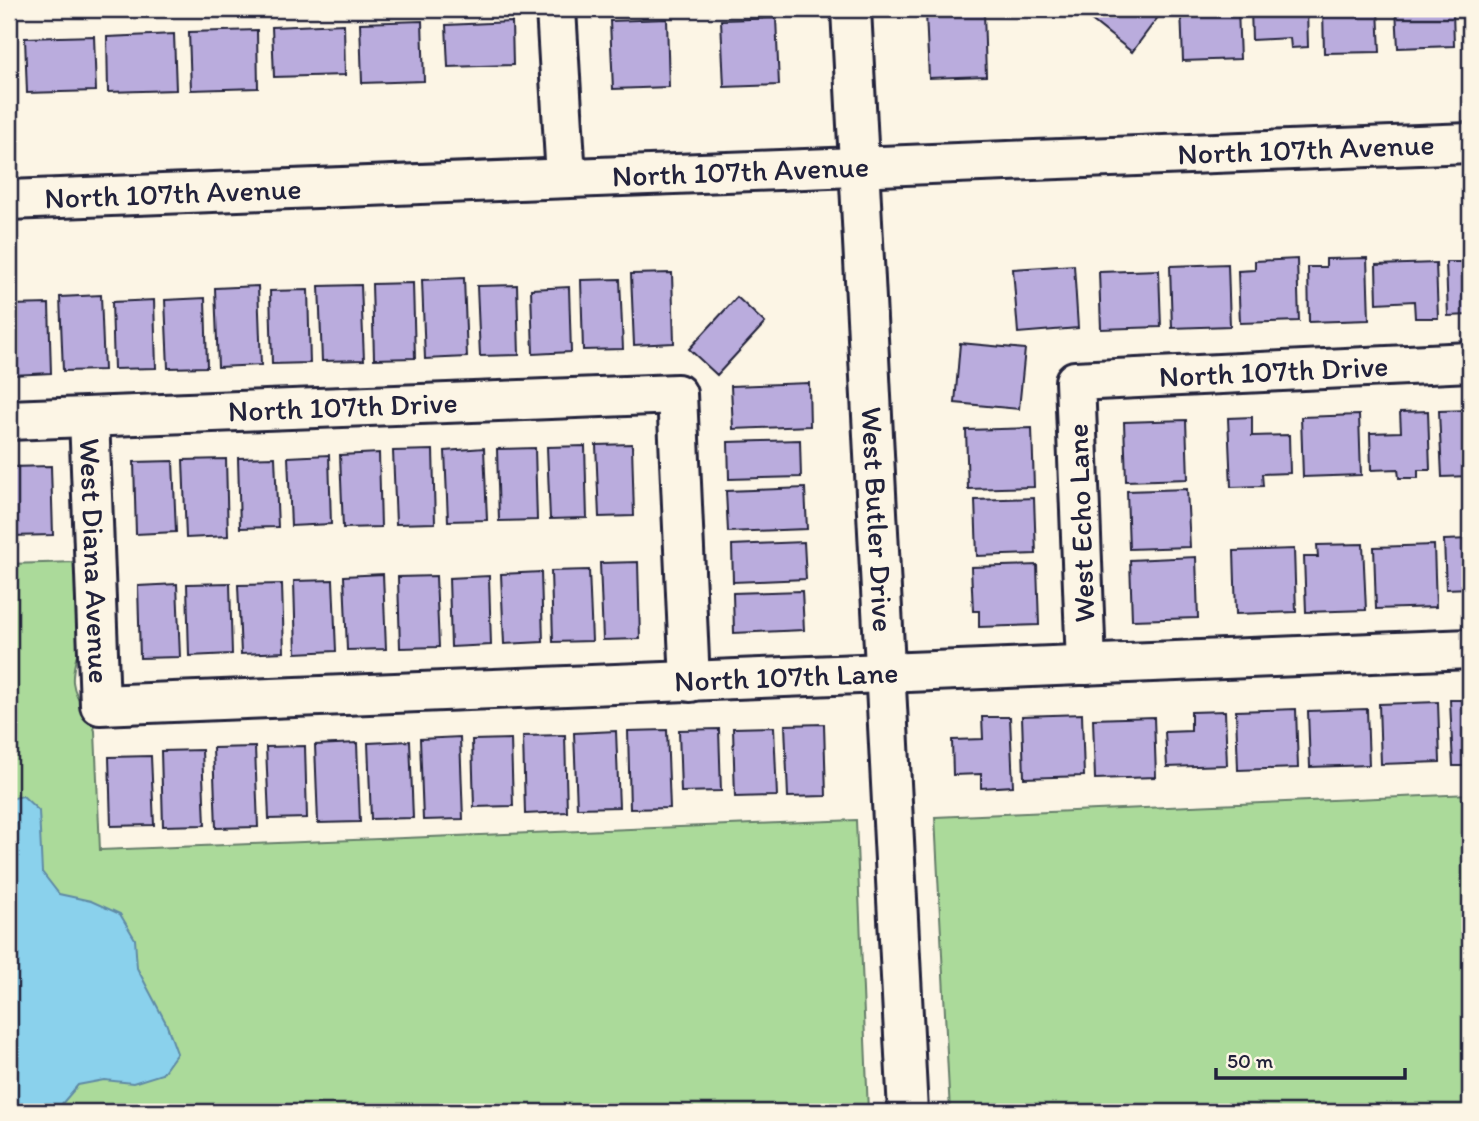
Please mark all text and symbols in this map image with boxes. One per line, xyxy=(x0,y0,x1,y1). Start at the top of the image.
street label: North 107th Avenue xyxy=(1177,125,1435,172)
street label: North 107th Avenue xyxy=(611,147,870,194)
street label: North 107th Avenue xyxy=(44,170,302,217)
street label: North 107th Drive xyxy=(1158,347,1389,395)
street label: North 107th Drive xyxy=(227,384,458,429)
street label: West Butler Drive xyxy=(854,406,902,633)
street label: West Echo Lane xyxy=(1059,423,1102,623)
street label: West Diana Avenue xyxy=(72,437,118,684)
street label: North 107th Lane xyxy=(673,653,899,700)
scale bar xyxy=(1216,1037,1406,1081)
text: 50 m xyxy=(1227,1048,1274,1073)

